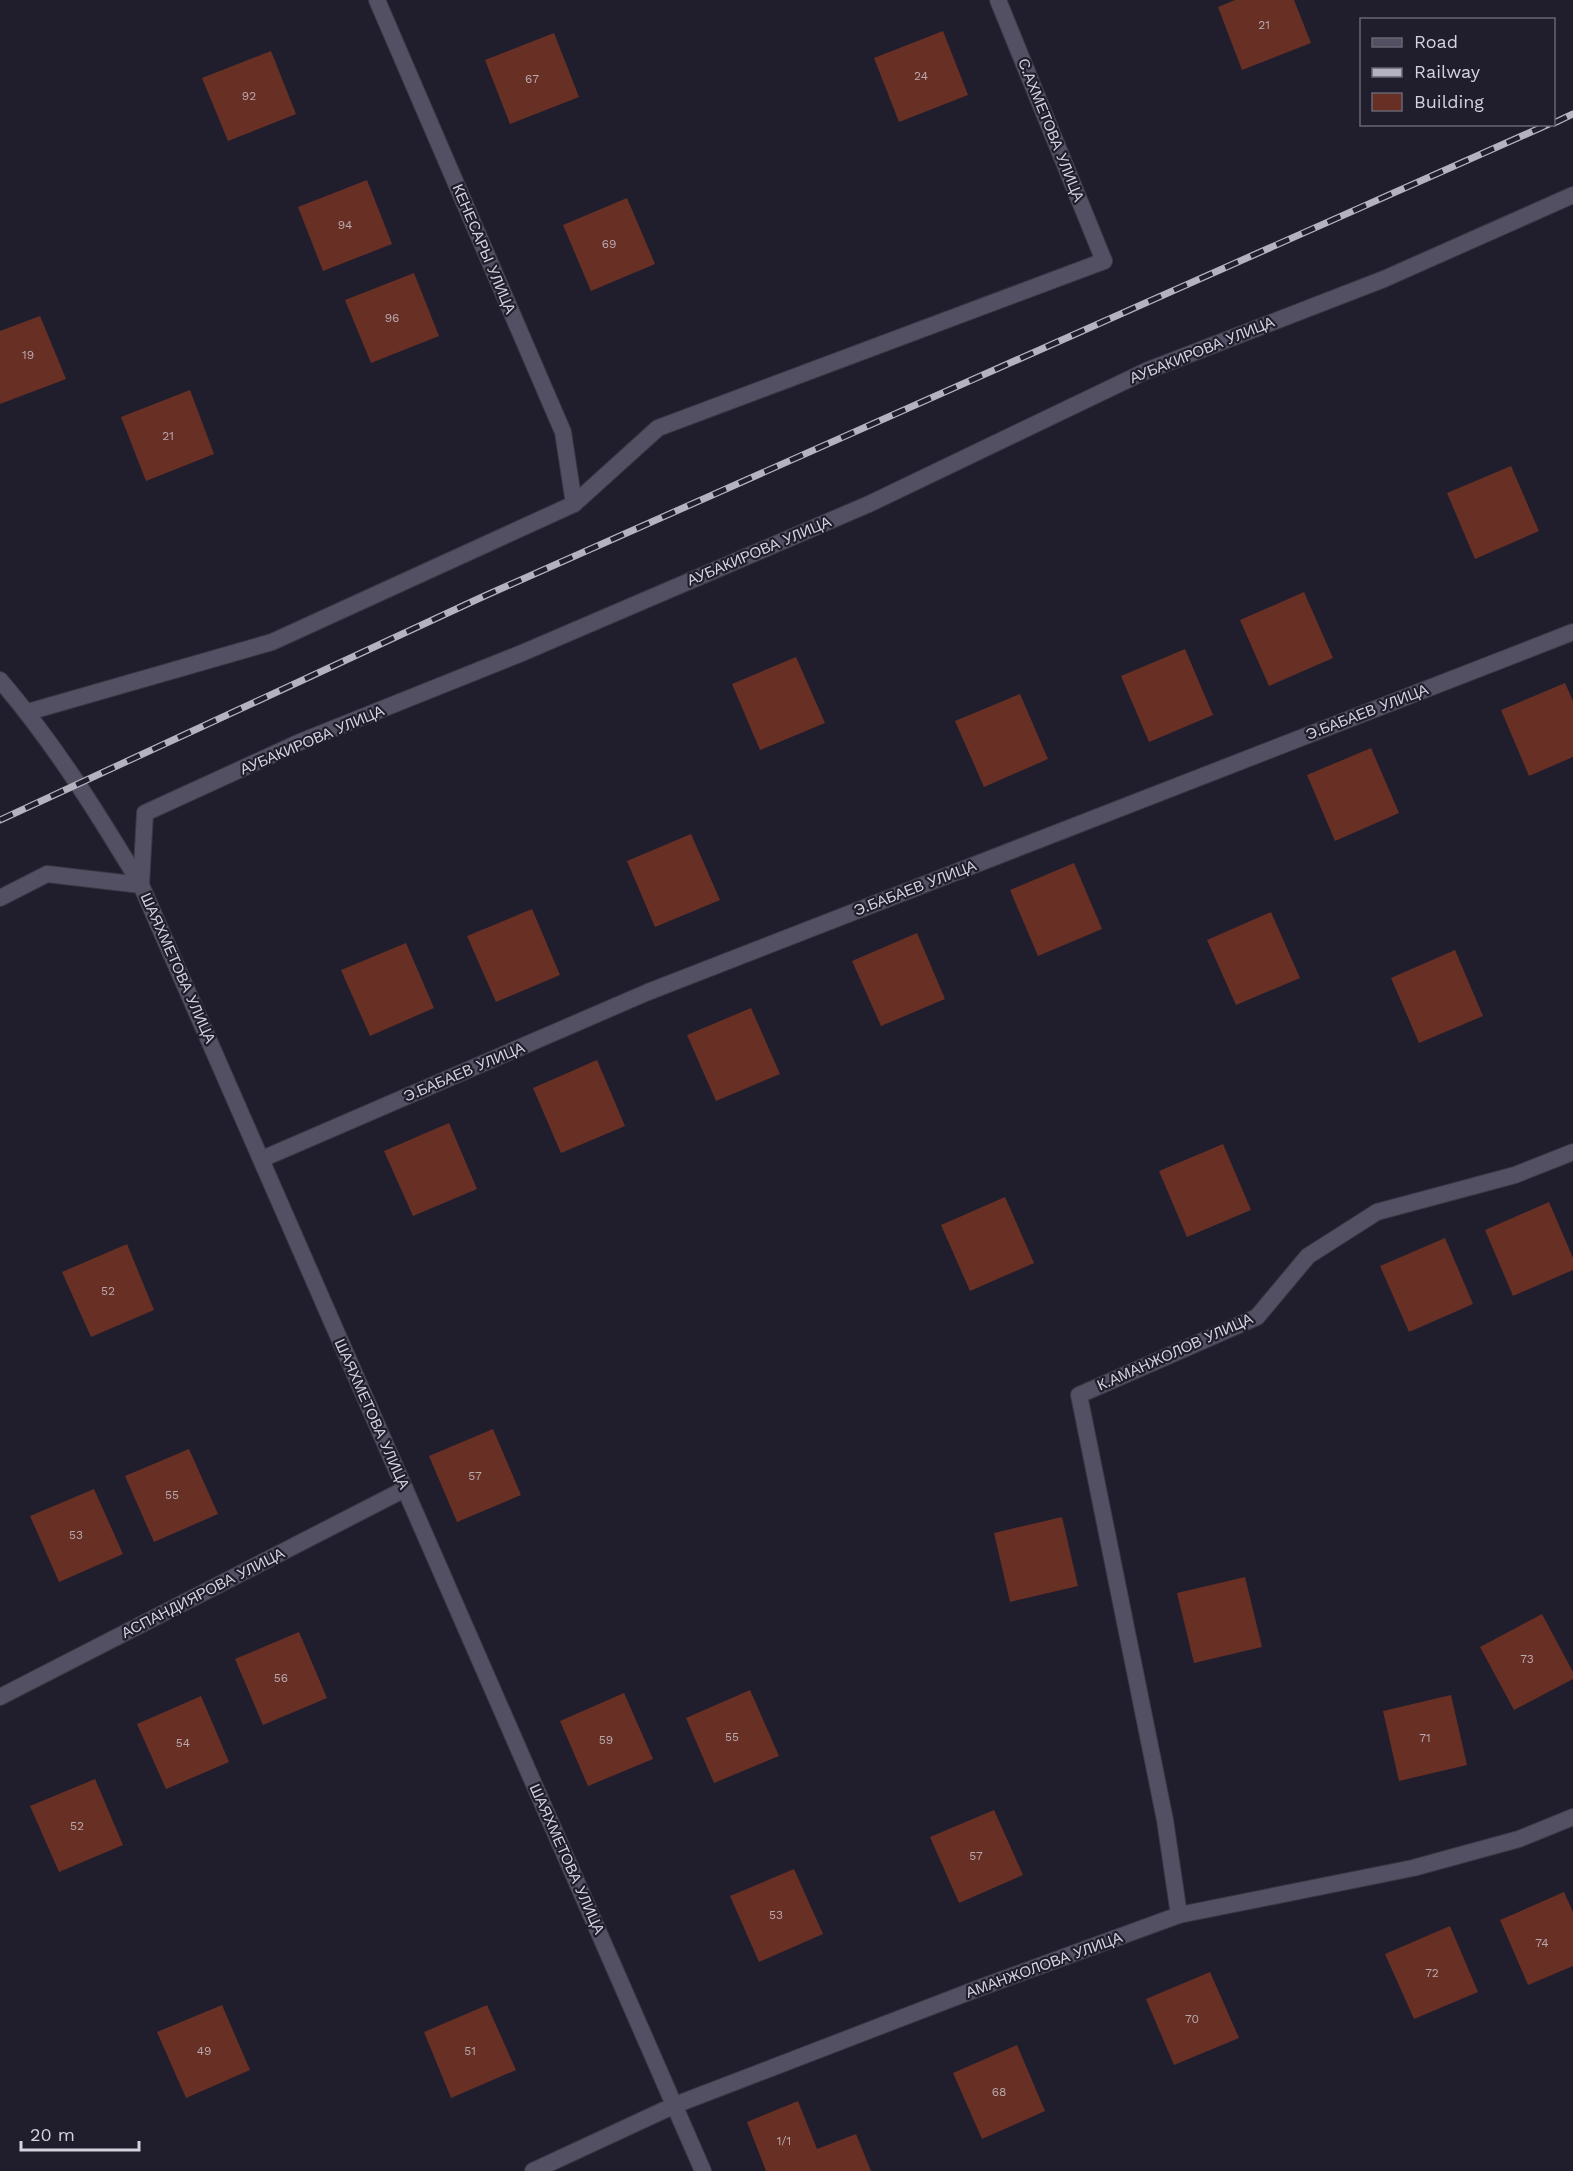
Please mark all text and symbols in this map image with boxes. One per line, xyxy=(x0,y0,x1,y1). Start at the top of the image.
house number: 21 xyxy=(1258,18,1270,32)
legend xyxy=(1360,18,1555,126)
text: Road xyxy=(1414,31,1458,52)
street label: С.АХМЕТОВА УЛИЦА xyxy=(1014,56,1088,204)
text: Railway xyxy=(1414,61,1481,82)
house number: 24 xyxy=(914,69,928,83)
house number: 67 xyxy=(525,72,539,86)
house number: 92 xyxy=(242,89,256,103)
text: Building xyxy=(1414,91,1484,112)
street label: КЕНЕСАРЫ УЛИЦА xyxy=(449,181,519,317)
house number: 94 xyxy=(338,218,352,232)
house number: 69 xyxy=(602,237,616,251)
house number: 96 xyxy=(385,311,399,325)
street label: АУБАКИРОВА УЛИЦА xyxy=(1127,313,1277,387)
house number: 19 xyxy=(22,348,34,362)
house number: 21 xyxy=(162,429,174,443)
street label: АУБАКИРОВА УЛИЦА xyxy=(684,513,834,589)
street label: Э.БАБАЕВ УЛИЦА xyxy=(1303,680,1431,744)
street label: АУБАКИРОВА УЛИЦА xyxy=(237,702,387,778)
street label: Э.БАБАЕВ УЛИЦА xyxy=(851,856,979,920)
street label: ШАЯХМЕТОВА УЛИЦА xyxy=(137,890,219,1046)
street label: Э.БАБАЕВ УЛИЦА xyxy=(401,1038,527,1106)
house number: 52 xyxy=(101,1284,115,1298)
street label: К.АМАНЖОЛОВ УЛИЦА xyxy=(1094,1310,1256,1394)
street label: ШАЯХМЕТОВА УЛИЦА xyxy=(331,1336,413,1492)
house number: 57 xyxy=(468,1469,482,1483)
house number: 55 xyxy=(165,1488,179,1502)
house number: 53 xyxy=(69,1528,83,1542)
street label: АСПАНДИЯРОВА УЛИЦА xyxy=(118,1544,288,1642)
house number: 73 xyxy=(1520,1652,1534,1666)
house number: 56 xyxy=(274,1671,288,1685)
house number: 55 xyxy=(725,1730,739,1744)
house number: 71 xyxy=(1419,1731,1431,1745)
house number: 59 xyxy=(599,1733,613,1747)
house number: 54 xyxy=(176,1736,190,1750)
street label: ШАЯХМЕТОВА УЛИЦА xyxy=(526,1781,608,1937)
house number: 52 xyxy=(70,1819,84,1833)
house number: 57 xyxy=(969,1849,983,1863)
house number: 53 xyxy=(769,1908,783,1922)
street label: АМАНЖОЛОВА УЛИЦА xyxy=(963,1928,1125,2002)
house number: 74 xyxy=(1535,1936,1549,1950)
house number: 72 xyxy=(1425,1966,1439,1980)
house number: 70 xyxy=(1185,2012,1199,2026)
house number: 49 xyxy=(197,2044,211,2058)
house number: 51 xyxy=(464,2044,476,2058)
house number: 68 xyxy=(992,2085,1006,2099)
scale bar xyxy=(21,2114,140,2152)
text: 20 m xyxy=(30,2124,75,2145)
house number: 1/1 xyxy=(777,2134,791,2148)

